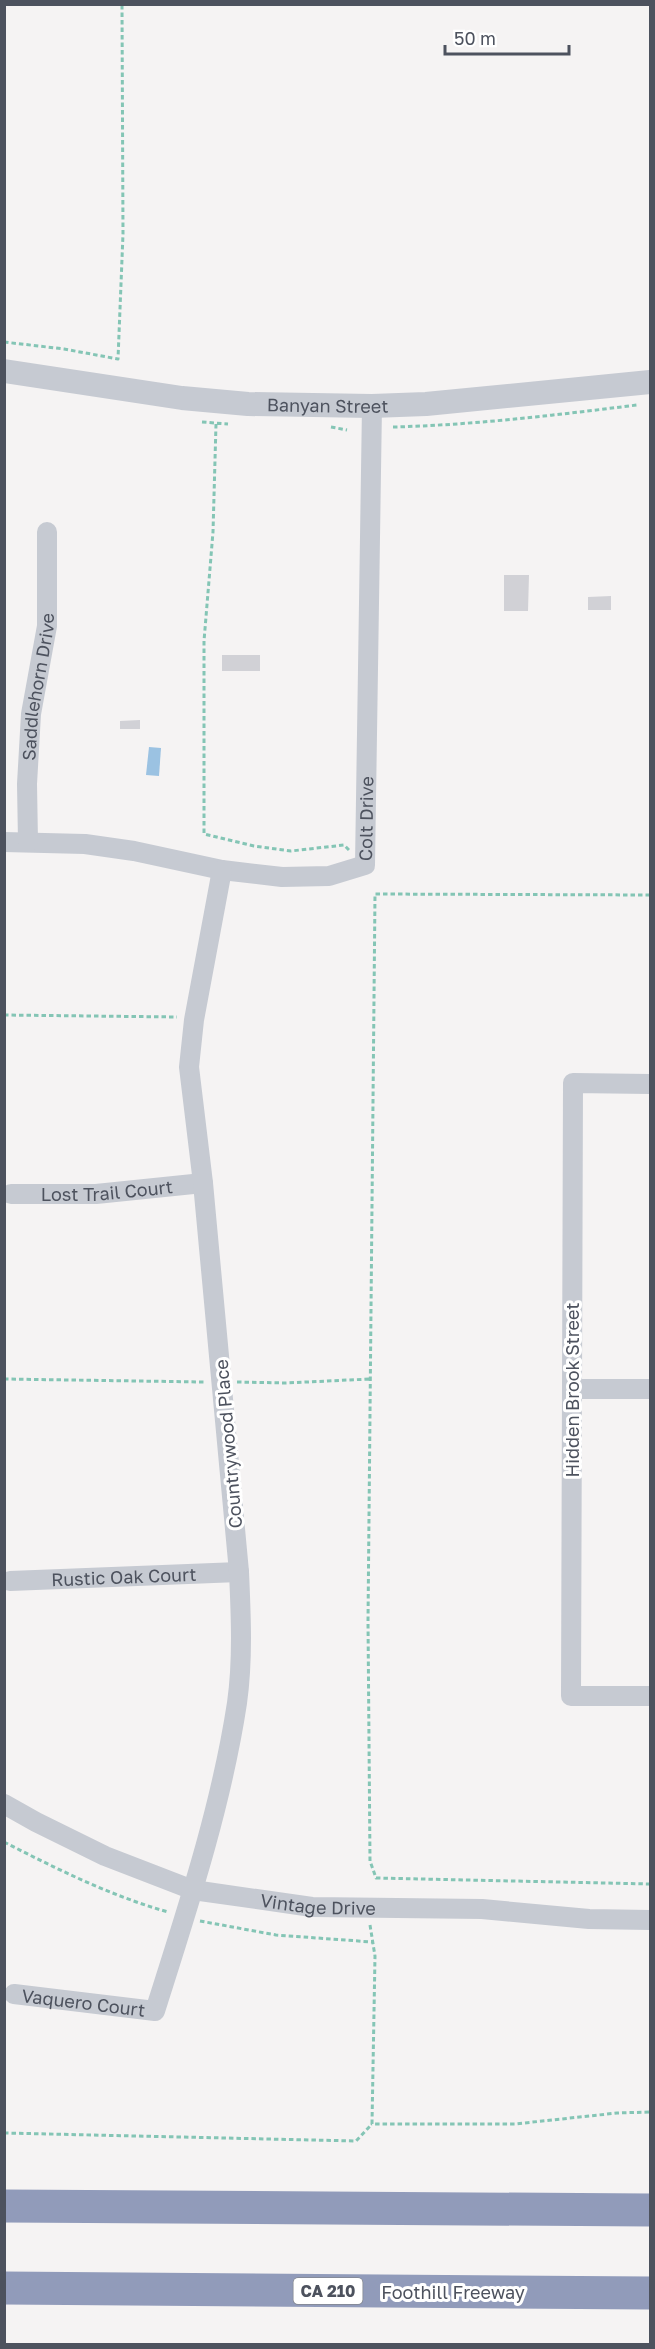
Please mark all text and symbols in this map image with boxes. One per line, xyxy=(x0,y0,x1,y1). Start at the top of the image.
scale bar xyxy=(445,18,570,56)
text: 50 m xyxy=(454,27,496,49)
street label: Banyan Street xyxy=(267,393,389,417)
street label: Saddlehorn Drive xyxy=(17,613,58,761)
street label: Colt Drive xyxy=(354,776,377,861)
street label: Lost Trail Court xyxy=(41,1175,174,1205)
street label: Hidden Brook Street xyxy=(561,1302,583,1478)
street label: Countrywood Place xyxy=(210,1359,246,1529)
street label: Rustic Oak Court xyxy=(51,1563,197,1590)
street label: Vintage Drive xyxy=(259,1889,376,1919)
street label: Vaquero Court xyxy=(20,1984,147,2021)
road number: CA 210 xyxy=(294,2278,362,2304)
street label: Foothill Freeway xyxy=(381,2281,525,2303)

